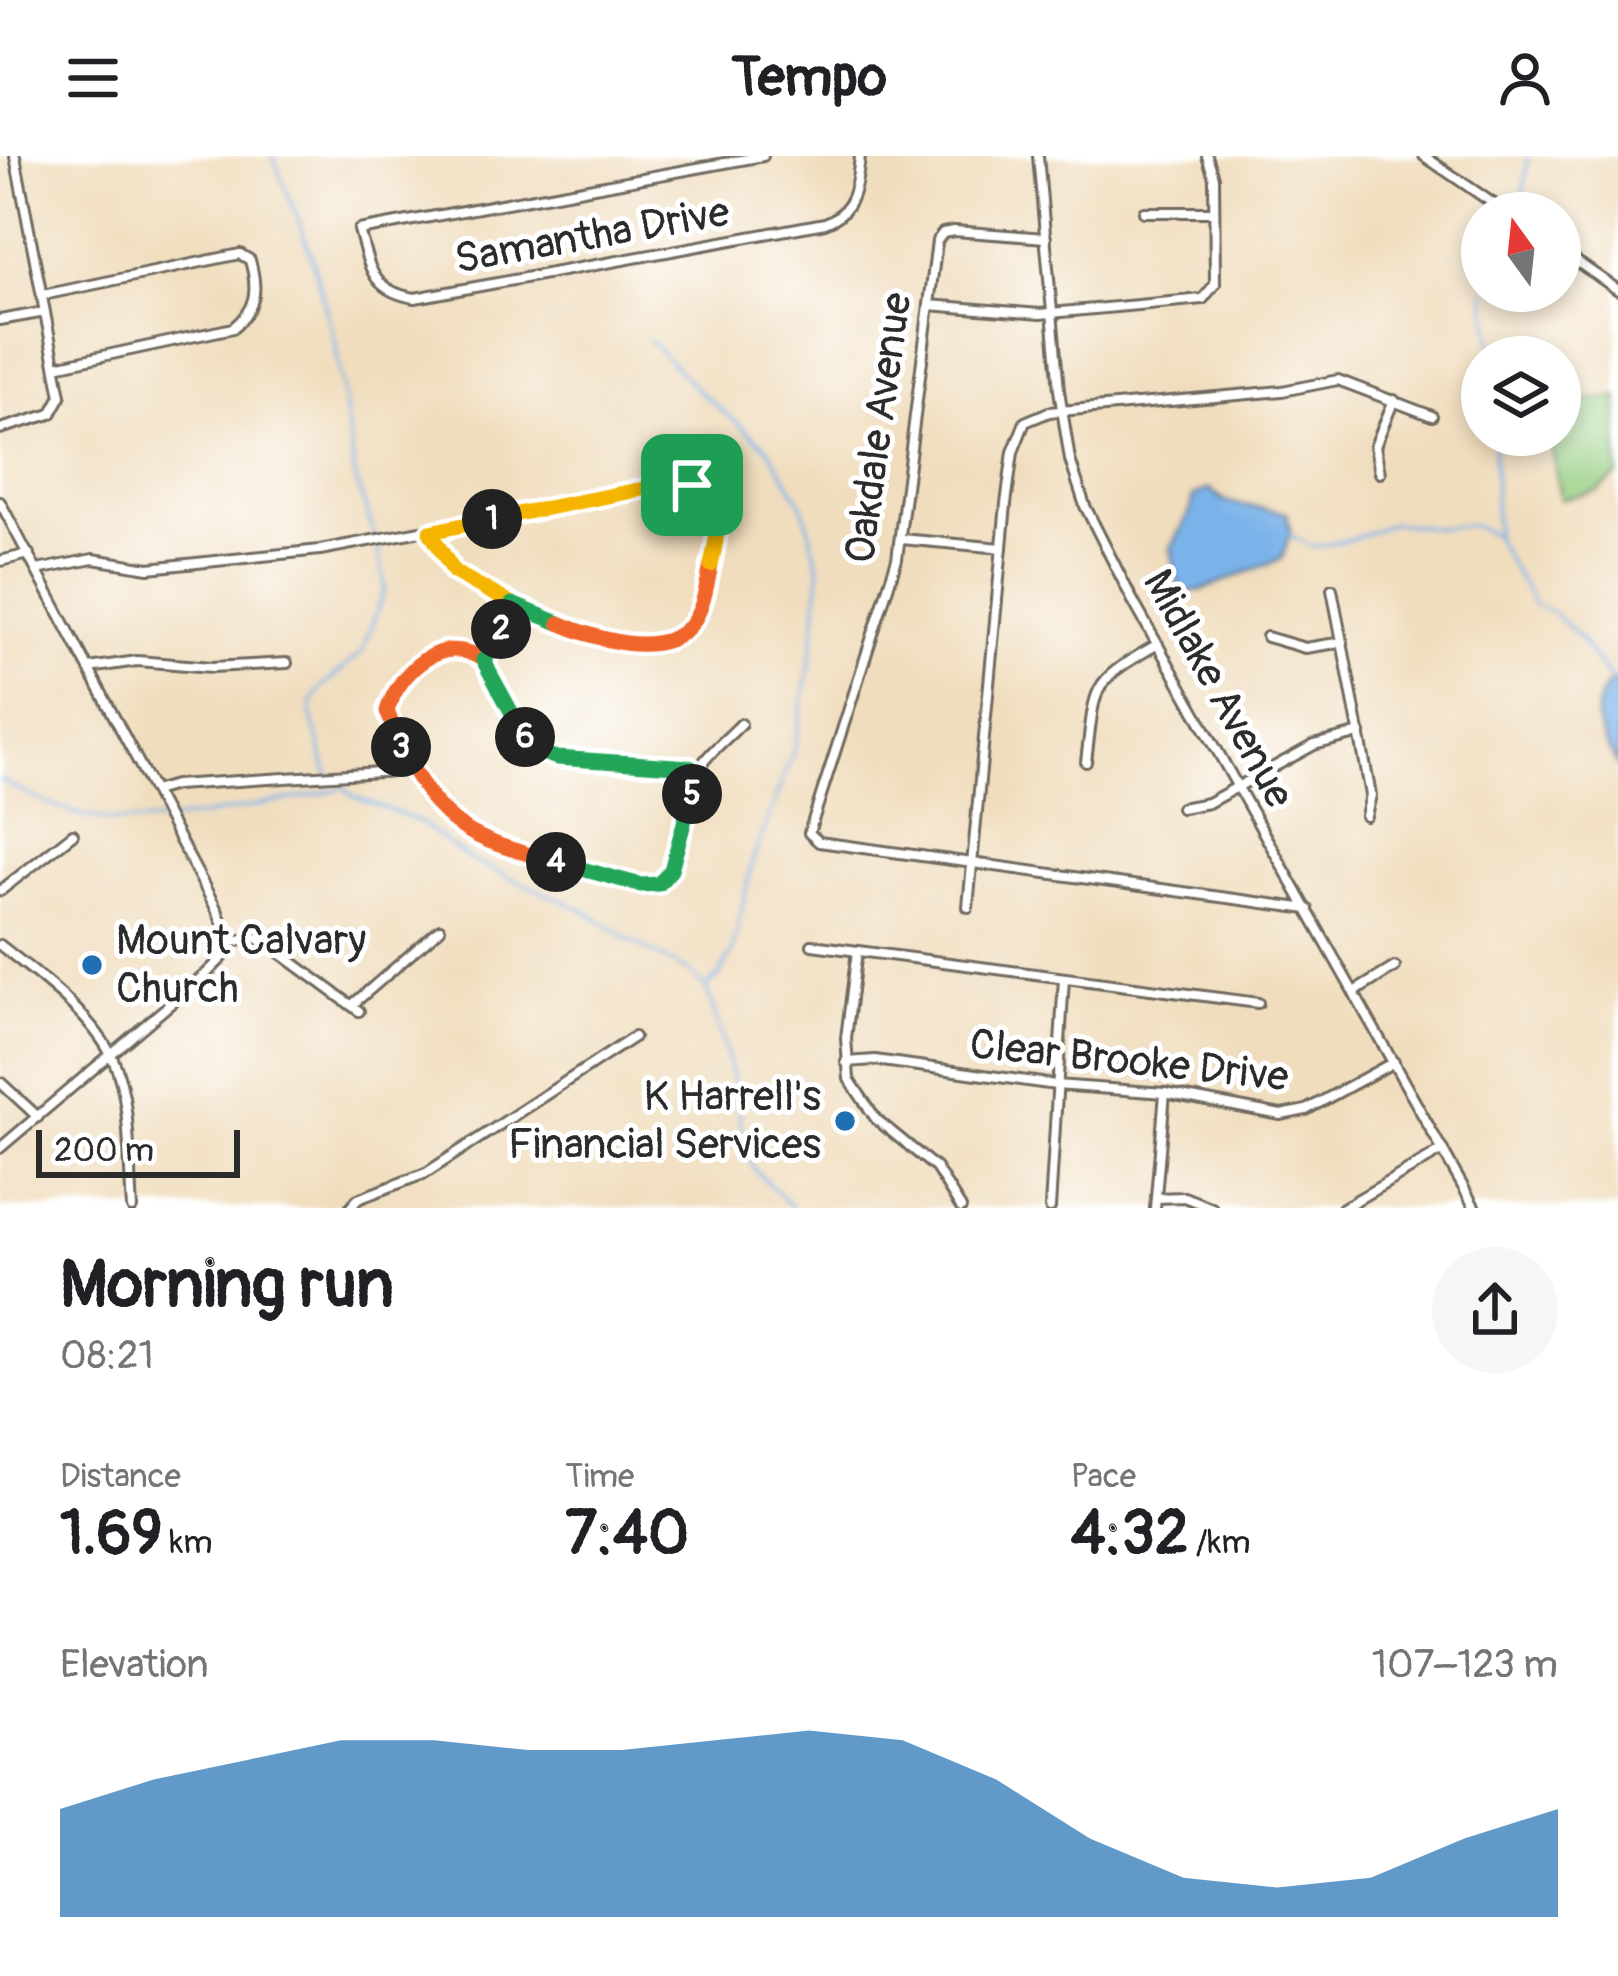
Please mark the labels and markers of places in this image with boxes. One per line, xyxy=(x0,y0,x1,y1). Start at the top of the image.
pin xyxy=(641,434,743,536)
pin: 1 xyxy=(462,489,522,549)
pin: 2 xyxy=(471,599,531,659)
pin: 6 xyxy=(495,707,555,767)
pin: 3 xyxy=(371,717,431,777)
pin: 5 xyxy=(662,764,722,824)
pin: 4 xyxy=(526,832,586,892)
place label: Mount Calvary Church xyxy=(116,915,366,1015)
marker: Mount Calvary Church xyxy=(79,952,105,978)
place label: K Harrell's Financial Services xyxy=(508,1071,821,1171)
marker: K Harrell's Financial Services xyxy=(832,1108,858,1134)

